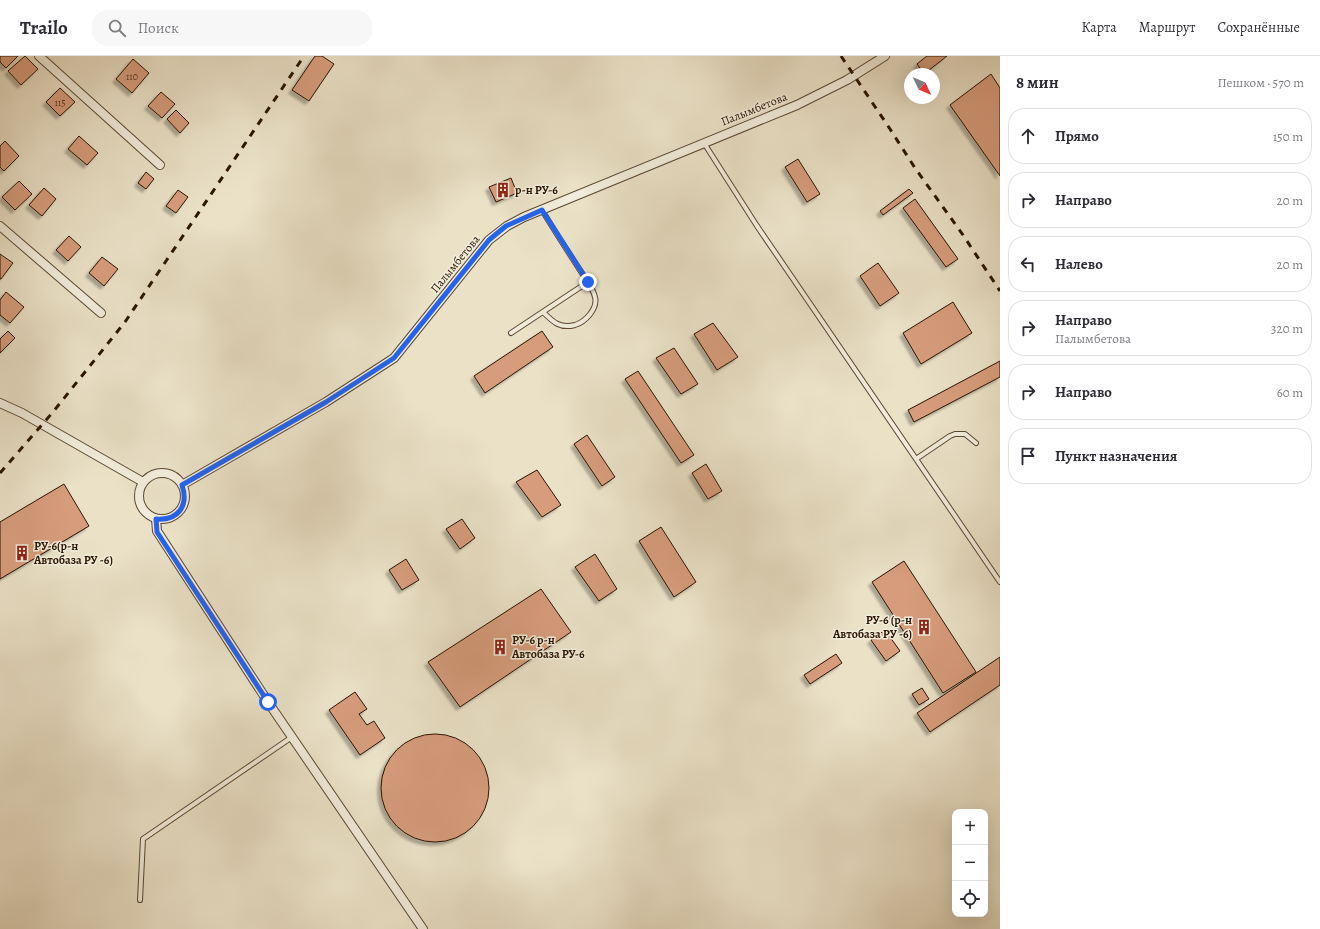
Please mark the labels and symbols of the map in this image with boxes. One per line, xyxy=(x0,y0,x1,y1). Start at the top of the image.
north arrow xyxy=(904,68,940,104)
house number: 110 xyxy=(126,70,138,83)
street label: Палымбетова xyxy=(718,88,790,130)
house number: 115 xyxy=(54,96,66,109)
building icon: р-н РУ-6 xyxy=(494,181,512,199)
place label: р-н РУ-6 xyxy=(515,182,558,198)
street label: Палымбетова xyxy=(427,231,484,296)
route end xyxy=(579,273,597,291)
place label: РУ-6(р-н Автобаза РУ -6) xyxy=(33,538,113,568)
building icon: РУ-6(р-н Автобаза РУ -6) xyxy=(13,544,31,562)
place label: РУ-6 (р-н Автобаза РУ -6) xyxy=(832,612,912,642)
building icon: РУ-6 (р-н Автобаза РУ -6) xyxy=(915,618,933,636)
place label: РУ-6 р-н Автобаза РУ-6 xyxy=(511,632,585,662)
building icon: РУ-6 р-н Автобаза РУ-6 xyxy=(491,638,509,656)
route start xyxy=(259,693,277,711)

